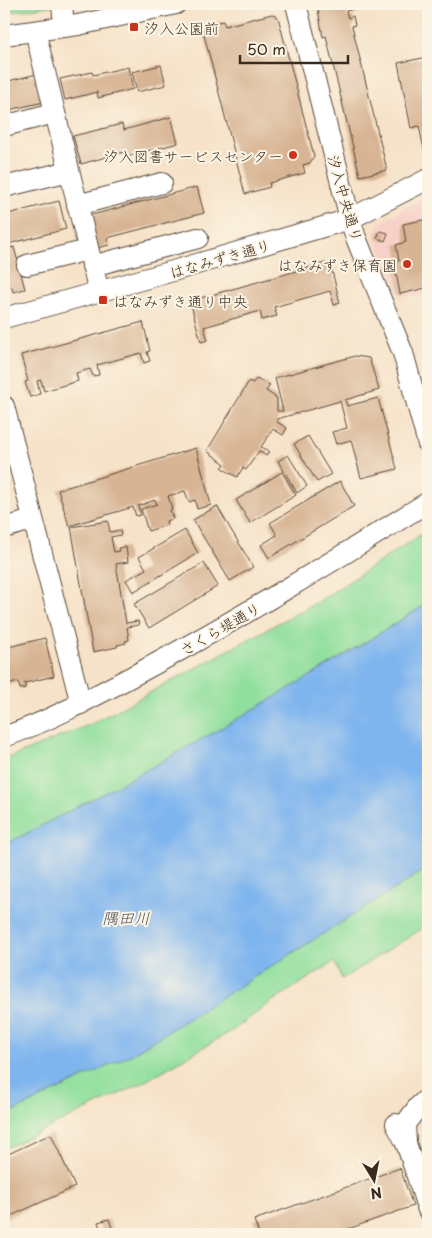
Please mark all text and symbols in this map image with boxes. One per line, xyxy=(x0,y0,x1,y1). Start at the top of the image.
place label: 汐入公園前 xyxy=(144,16,219,39)
marker: 汐入公園前 xyxy=(128,21,140,33)
scale bar xyxy=(240,32,347,64)
text: 50 m xyxy=(247,37,286,60)
place label: 汐入図書サービスセンター xyxy=(104,144,283,167)
marker: 汐入図書サービスセンター xyxy=(287,149,299,161)
street label: 汐入中央通り xyxy=(323,152,369,244)
street label: はなみずき通り xyxy=(167,233,273,283)
place label: はなみずき保育園 xyxy=(278,253,397,276)
marker: はなみずき保育園 xyxy=(401,258,413,270)
place label: はなみずき通り中央 xyxy=(113,289,247,312)
marker: はなみずき通り中央 xyxy=(97,294,109,306)
street label: さくら堤通り xyxy=(175,596,265,660)
water label: 隅田川 xyxy=(102,905,150,929)
north arrow xyxy=(350,1156,400,1206)
text: N xyxy=(369,1182,384,1205)

